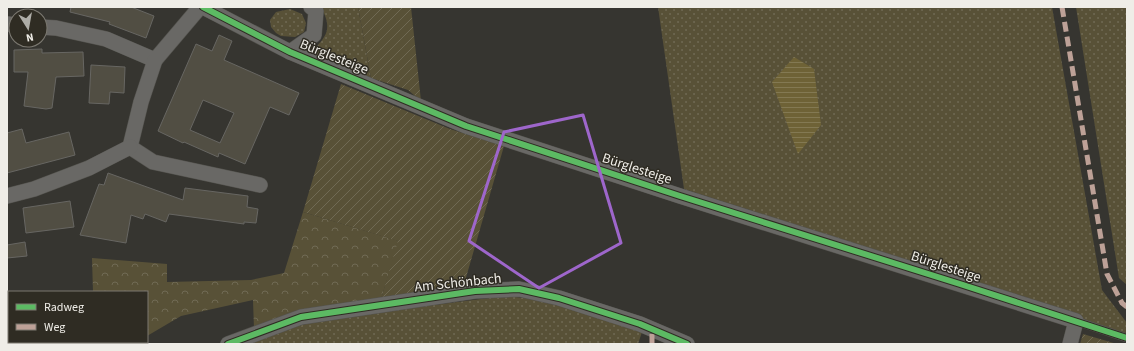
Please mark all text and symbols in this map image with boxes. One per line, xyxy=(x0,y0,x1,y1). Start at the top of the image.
north arrow xyxy=(8,8,48,48)
text: N xyxy=(25,29,35,45)
street label: Bürglesteige xyxy=(297,34,371,80)
street label: Bürglesteige xyxy=(599,148,675,190)
street label: Bürglesteige xyxy=(908,246,984,288)
street label: Am Schönbach xyxy=(414,268,502,298)
legend xyxy=(8,291,148,343)
text: Radweg xyxy=(44,299,84,316)
text: Weg xyxy=(44,319,65,336)

